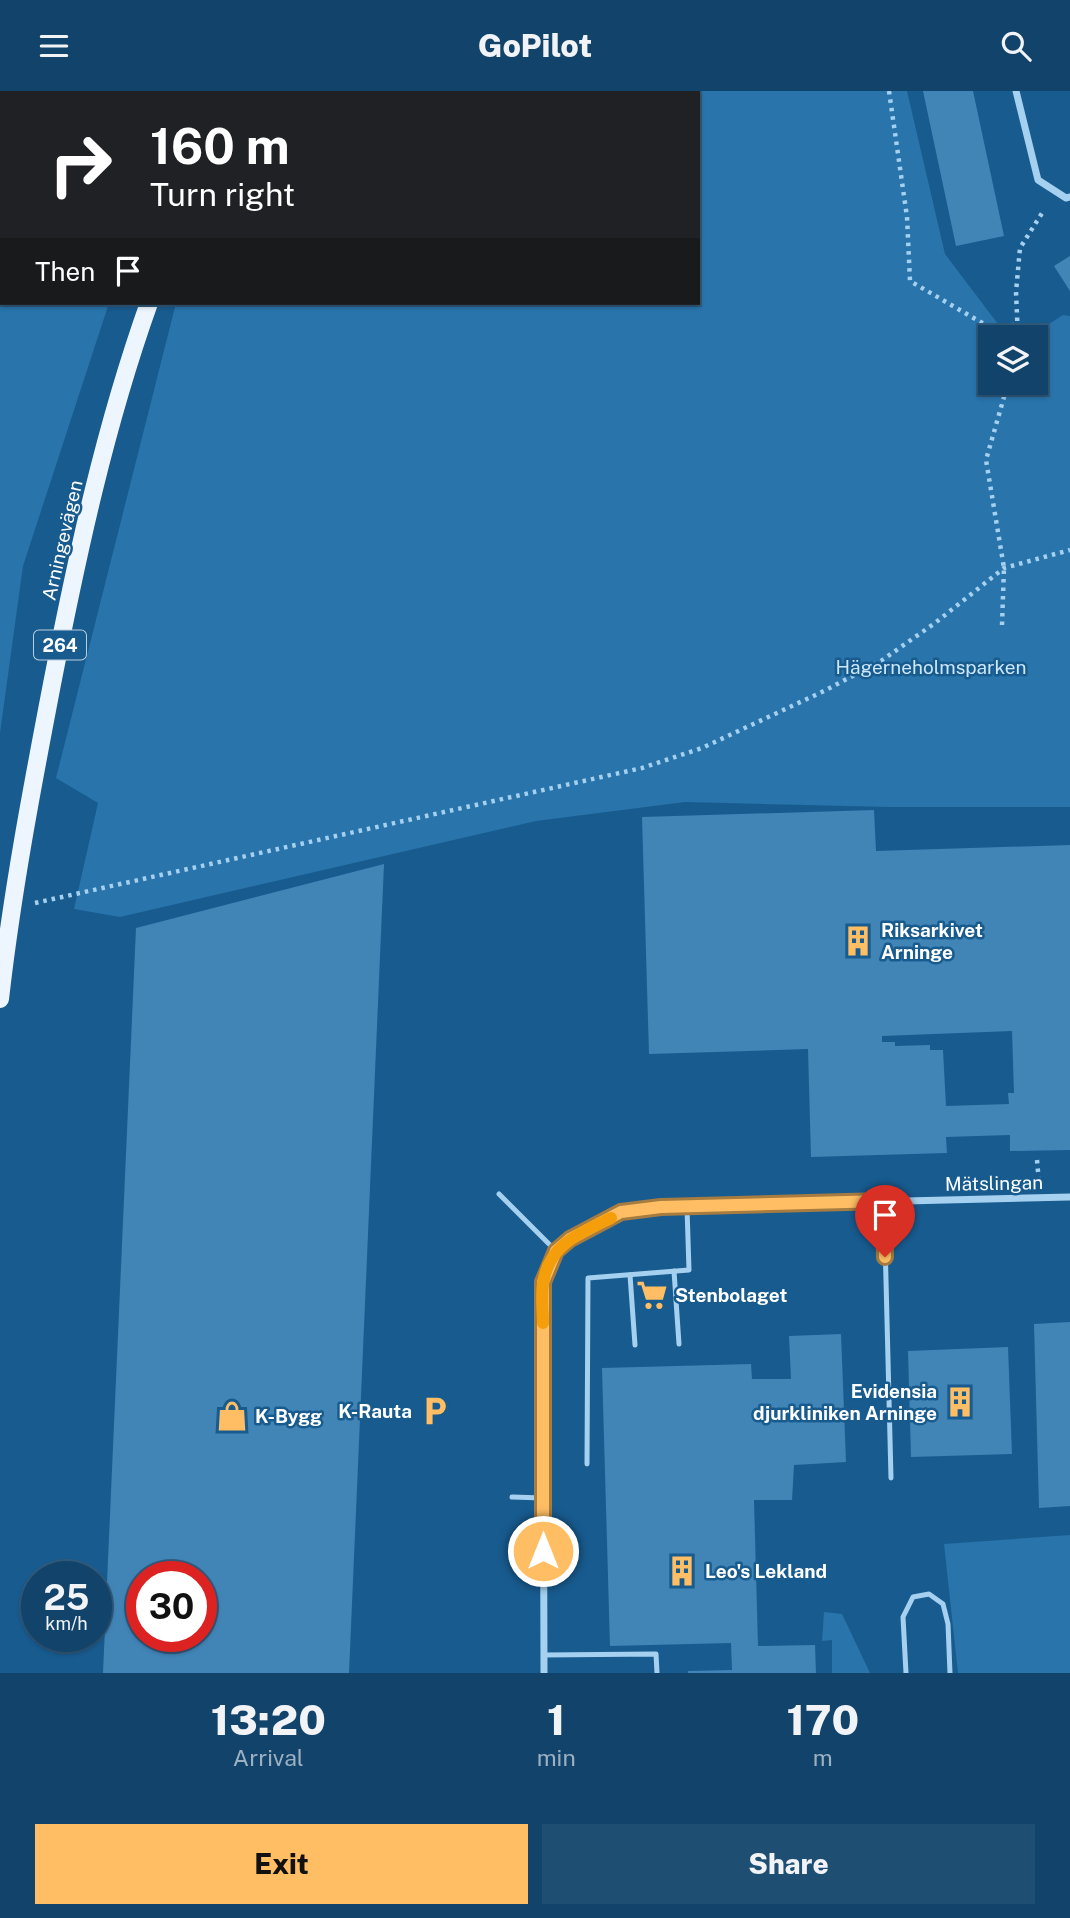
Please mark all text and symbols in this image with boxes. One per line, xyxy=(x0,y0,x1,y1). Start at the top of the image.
icon: menu xyxy=(35,27,73,65)
text: GoPilot xyxy=(478,27,592,64)
icon: search xyxy=(997,27,1035,65)
text: 160 m xyxy=(150,117,290,175)
icon: right xyxy=(35,119,126,210)
text: Turn right xyxy=(150,176,295,213)
icon: arrive xyxy=(109,252,147,290)
text: Then xyxy=(35,256,95,287)
map controls xyxy=(978,325,1048,395)
button: layers xyxy=(978,325,1048,395)
street label: Arningevägen xyxy=(37,478,87,602)
road number: 264 xyxy=(34,631,86,659)
park label: Hägerneholmsparken xyxy=(836,656,1026,678)
place label: Riksarkivet Arninge xyxy=(881,919,983,963)
building icon: Riksarkivet Arninge xyxy=(841,924,875,958)
street label: Mätslingan xyxy=(945,1171,1043,1195)
pin xyxy=(855,1185,915,1257)
icon: arrive xyxy=(866,1196,904,1234)
supermarket icon: Stenbolaget xyxy=(635,1278,669,1312)
place label: Stenbolaget xyxy=(675,1284,787,1306)
place label: Evidensia djurkliniken Arninge xyxy=(753,1380,937,1424)
building icon: Evidensia djurkliniken Arninge xyxy=(943,1385,977,1419)
parking icon: K-Rauta xyxy=(418,1394,452,1428)
shop icon: K-Bygg xyxy=(215,1399,249,1433)
place label: K-Rauta xyxy=(338,1400,412,1422)
place label: K-Bygg xyxy=(255,1405,322,1427)
position arrow xyxy=(506,1514,580,1588)
building icon: Leo's Lekland xyxy=(665,1554,699,1588)
place label: Leo's Lekland xyxy=(705,1560,827,1582)
speed limit sign: 30 xyxy=(126,1561,217,1652)
text: 25 xyxy=(44,1577,89,1618)
text: km/h xyxy=(45,1613,88,1634)
text: 13:20 xyxy=(211,1695,326,1744)
text: 1 xyxy=(547,1695,565,1744)
text: 170 xyxy=(786,1695,859,1744)
text: Arrival xyxy=(233,1744,304,1771)
text: min xyxy=(537,1744,576,1771)
text: m xyxy=(813,1744,833,1771)
button: Exit xyxy=(35,1824,528,1904)
button: Share xyxy=(542,1824,1035,1904)

